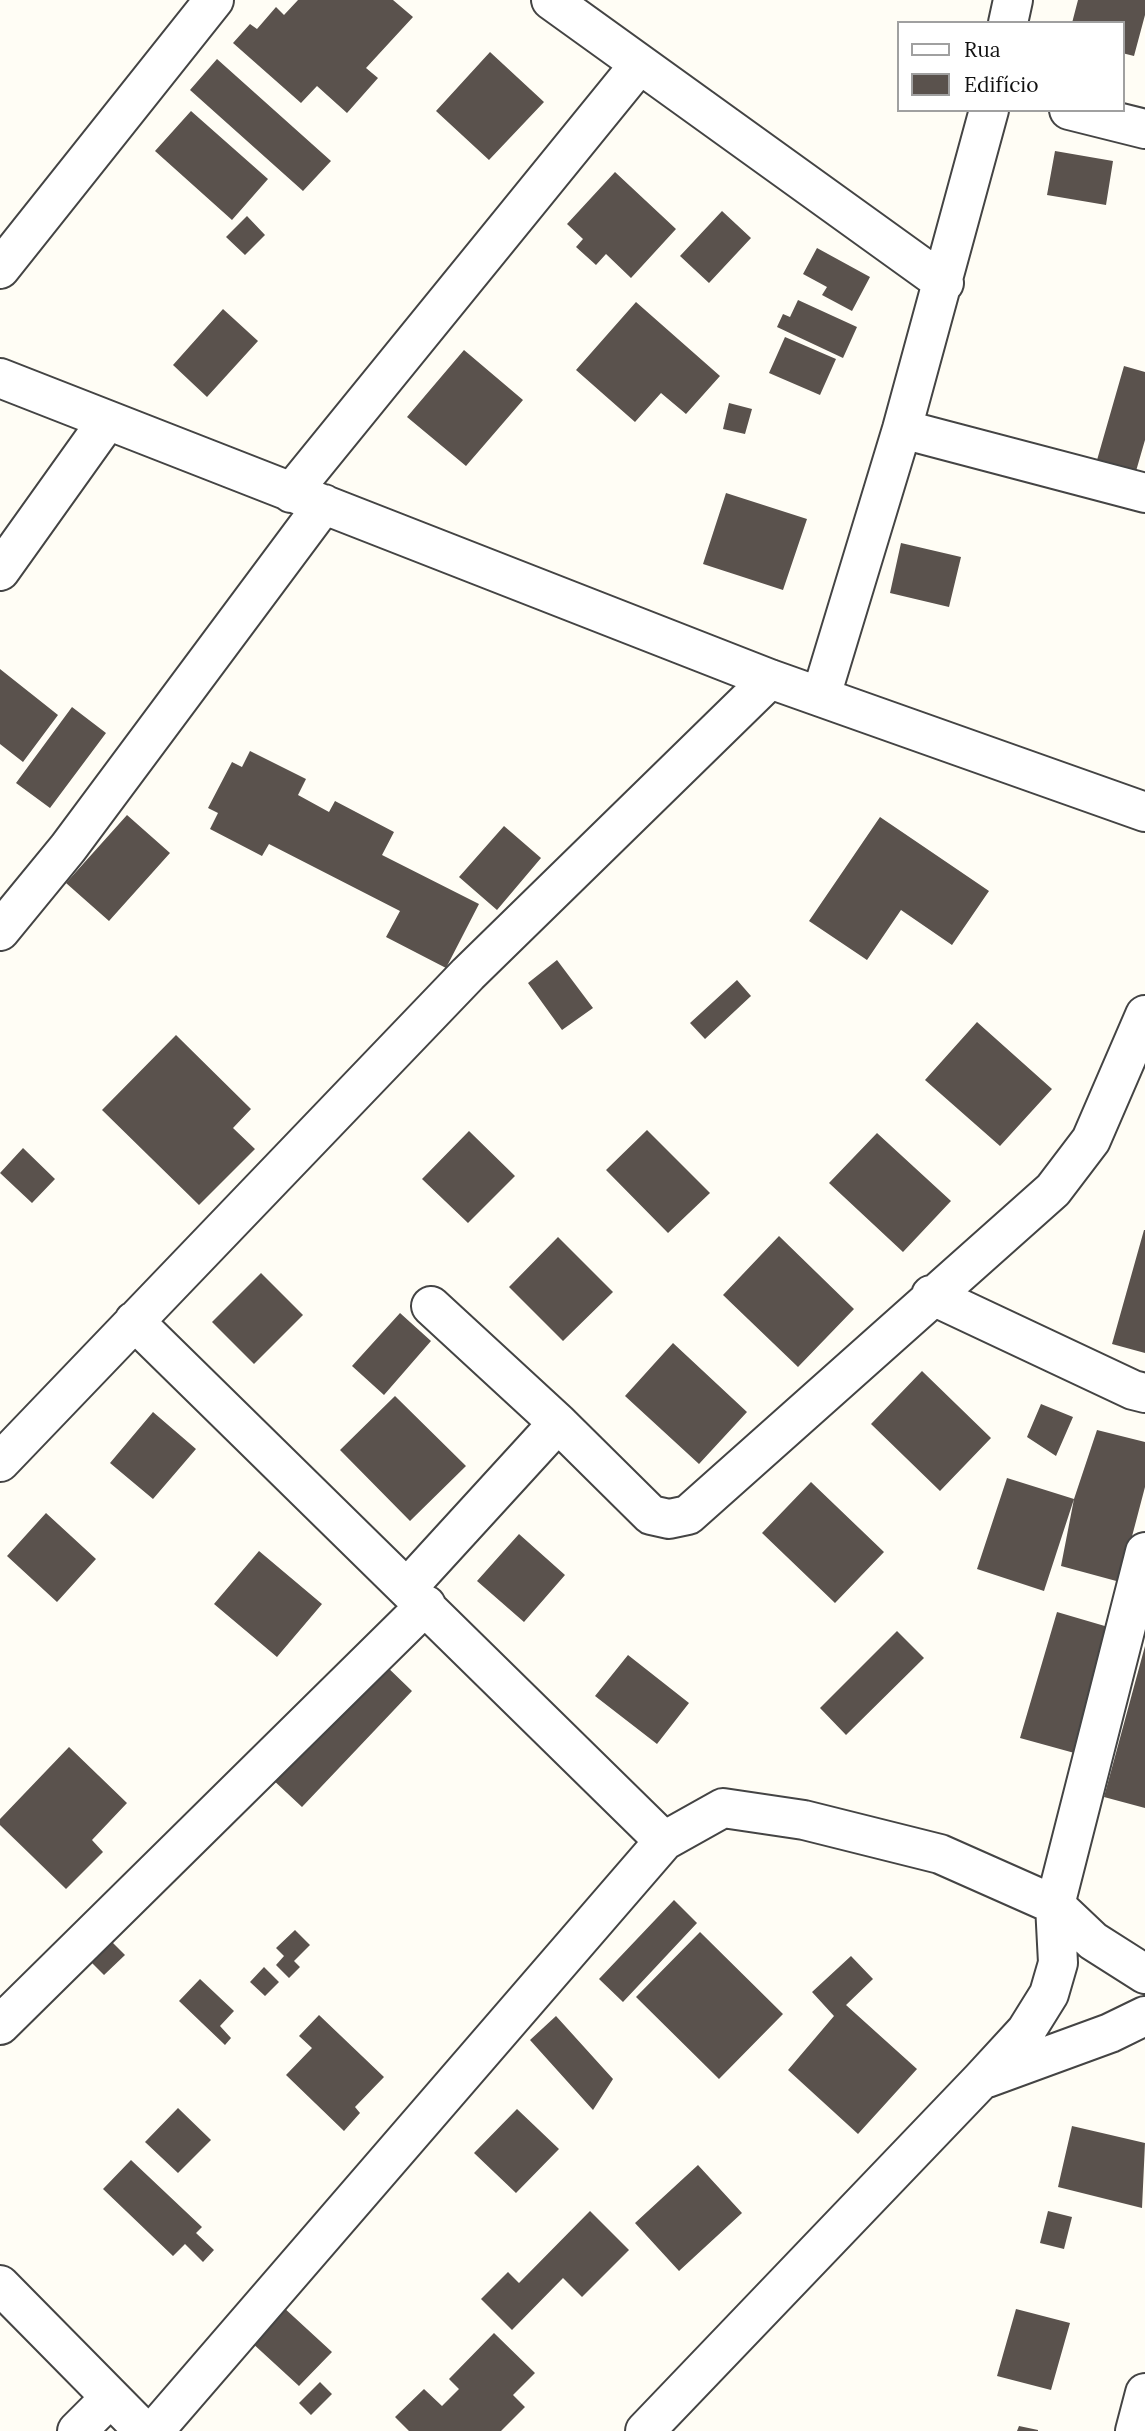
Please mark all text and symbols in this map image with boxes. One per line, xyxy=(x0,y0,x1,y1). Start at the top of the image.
legend xyxy=(897,21,1124,112)
text: Rua xyxy=(964,36,1001,63)
text: Edifício xyxy=(964,71,1039,98)

